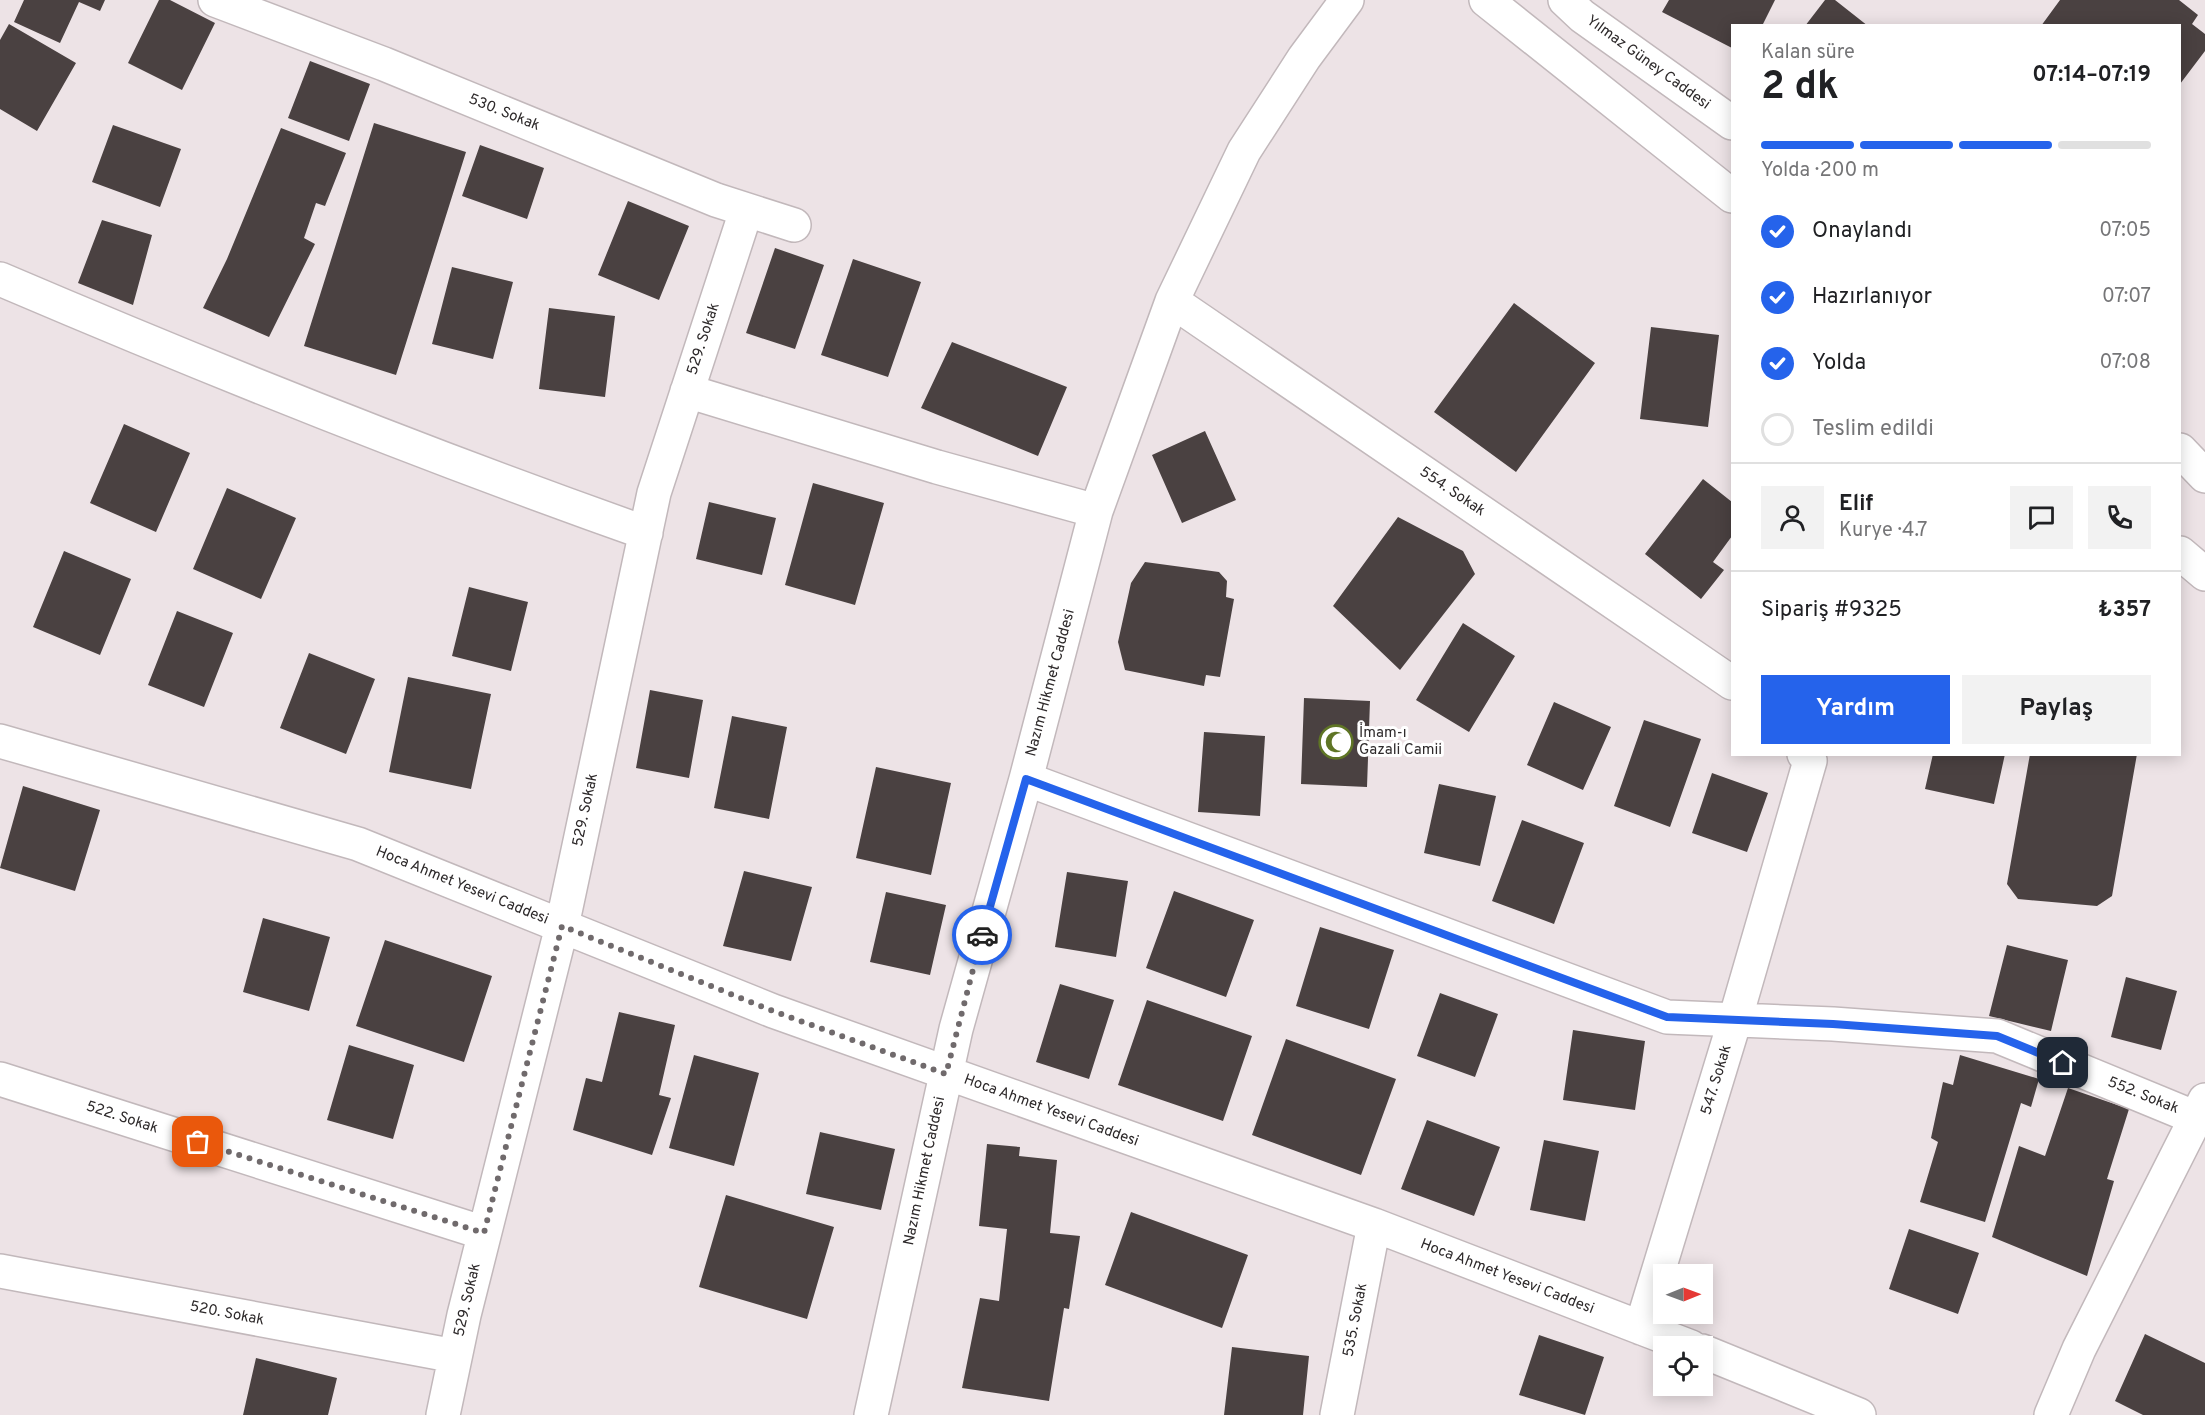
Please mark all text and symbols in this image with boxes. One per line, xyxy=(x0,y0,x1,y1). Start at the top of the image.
street label: Yılmaz Güney Caddesi xyxy=(1582,12,1714,114)
text: Kalan süre xyxy=(1761,40,1855,66)
text: 07:14–07:19 xyxy=(2032,62,2151,89)
text: 2 dk xyxy=(1761,64,1839,113)
street label: 530. Sokak xyxy=(466,90,542,136)
text: Yolda · 200 m xyxy=(1761,158,1879,184)
icon: check xyxy=(1761,215,1794,248)
text: Onaylandı xyxy=(1812,218,1912,245)
text: 07:05 xyxy=(2099,218,2151,244)
icon: check xyxy=(1761,281,1794,314)
text: Hazırlanıyor xyxy=(1812,284,1932,311)
text: 07:07 xyxy=(2102,284,2151,310)
street label: 529. Sokak xyxy=(683,300,725,378)
icon: check xyxy=(1761,347,1794,380)
text: Yolda xyxy=(1812,350,1866,377)
text: 07:08 xyxy=(2100,350,2151,376)
text: Teslim edildi xyxy=(1812,416,1934,443)
street label: 554. Sokak xyxy=(1415,463,1489,521)
button: person xyxy=(1761,486,1824,549)
button: chat xyxy=(2010,486,2073,549)
button: phone xyxy=(2088,486,2151,549)
text: Elif xyxy=(1839,491,1873,518)
text: Kurye · 4.7 xyxy=(1839,518,1927,544)
text: Sipariş #9325 xyxy=(1761,597,1902,624)
text: ₺357 xyxy=(2098,597,2151,624)
street label: Nazım Hikmet Caddesi xyxy=(1022,607,1080,759)
button: Yardım xyxy=(1761,675,1950,744)
button: Paylaş xyxy=(1962,675,2151,744)
place label: İmam-ı Gazali Camii xyxy=(1359,723,1442,760)
mosque icon: İmam-ı Gazali Camii xyxy=(1318,724,1354,760)
street label: 529. Sokak xyxy=(569,771,603,849)
street label: Hoca Ahmet Yesevi Caddesi xyxy=(373,843,551,929)
courier xyxy=(952,905,1012,965)
icon: car xyxy=(966,919,999,952)
pin xyxy=(2037,1037,2088,1088)
street label: 547. Sokak xyxy=(1697,1043,1737,1117)
icon: home xyxy=(2046,1046,2079,1079)
street label: Hoca Ahmet Yesevi Caddesi xyxy=(961,1070,1141,1152)
street label: 552. Sokak xyxy=(2105,1073,2181,1119)
street label: Nazım Hikmet Caddesi xyxy=(900,1095,950,1247)
street label: 522. Sokak xyxy=(83,1097,161,1139)
pin xyxy=(172,1116,223,1167)
icon: bag xyxy=(181,1125,214,1158)
street label: Hoca Ahmet Yesevi Caddesi xyxy=(1417,1235,1597,1319)
street label: 529. Sokak xyxy=(450,1261,486,1339)
north arrow xyxy=(1653,1264,1713,1324)
map controls xyxy=(1653,1264,1713,1396)
street label: 535. Sokak xyxy=(1340,1281,1372,1359)
street label: 520. Sokak xyxy=(188,1297,266,1331)
button: locate xyxy=(1653,1336,1713,1396)

